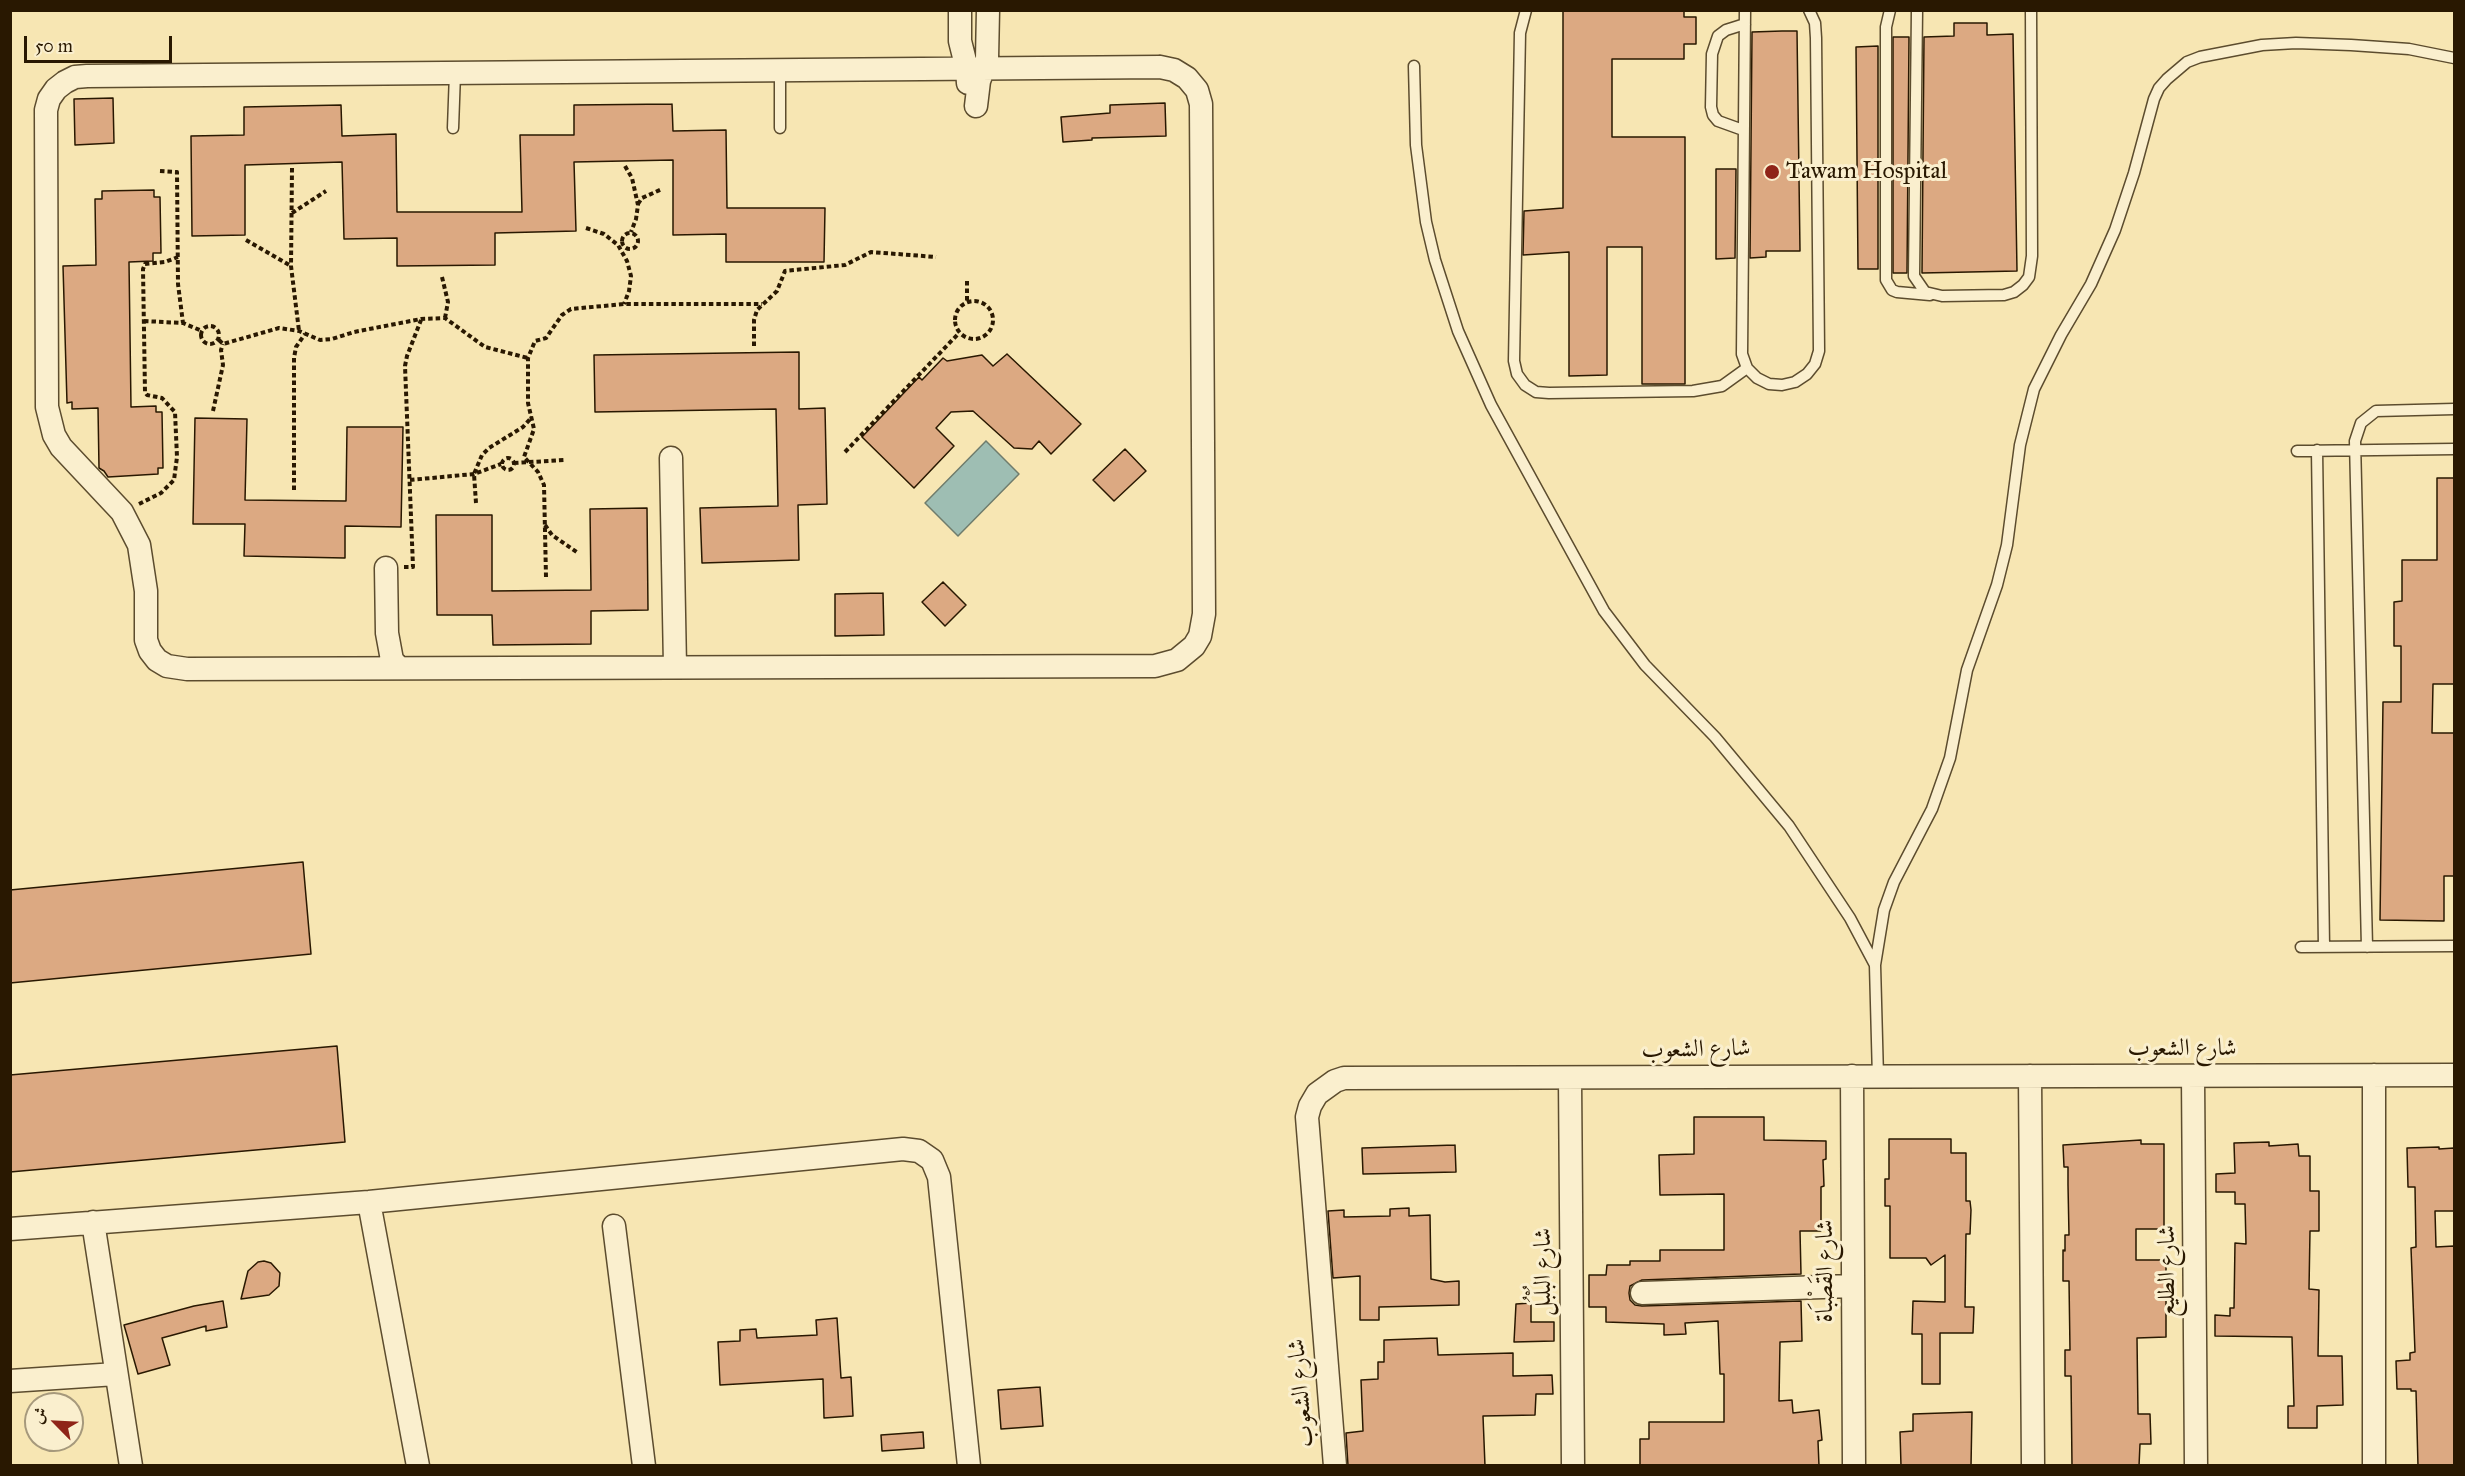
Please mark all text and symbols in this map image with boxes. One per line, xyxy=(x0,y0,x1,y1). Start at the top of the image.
scale bar xyxy=(27,24,176,62)
text: 50 m xyxy=(35,35,73,57)
place label: Tawam Hospital xyxy=(1786,158,1947,186)
marker: Tawam Hospital xyxy=(1763,163,1781,181)
street label: شارع الشعوب xyxy=(1641,1035,1751,1065)
street label: شارع الشعوب xyxy=(2127,1035,2237,1063)
street label: شارع القَصْبَاة xyxy=(1812,1220,1840,1322)
street label: شارع الطليع xyxy=(2154,1225,2182,1317)
street label: شارع البُلْبُل xyxy=(1530,1228,1558,1316)
street label: شارع الشعوب xyxy=(1283,1337,1321,1449)
north arrow xyxy=(24,1392,84,1452)
text: ش xyxy=(27,1404,51,1426)

